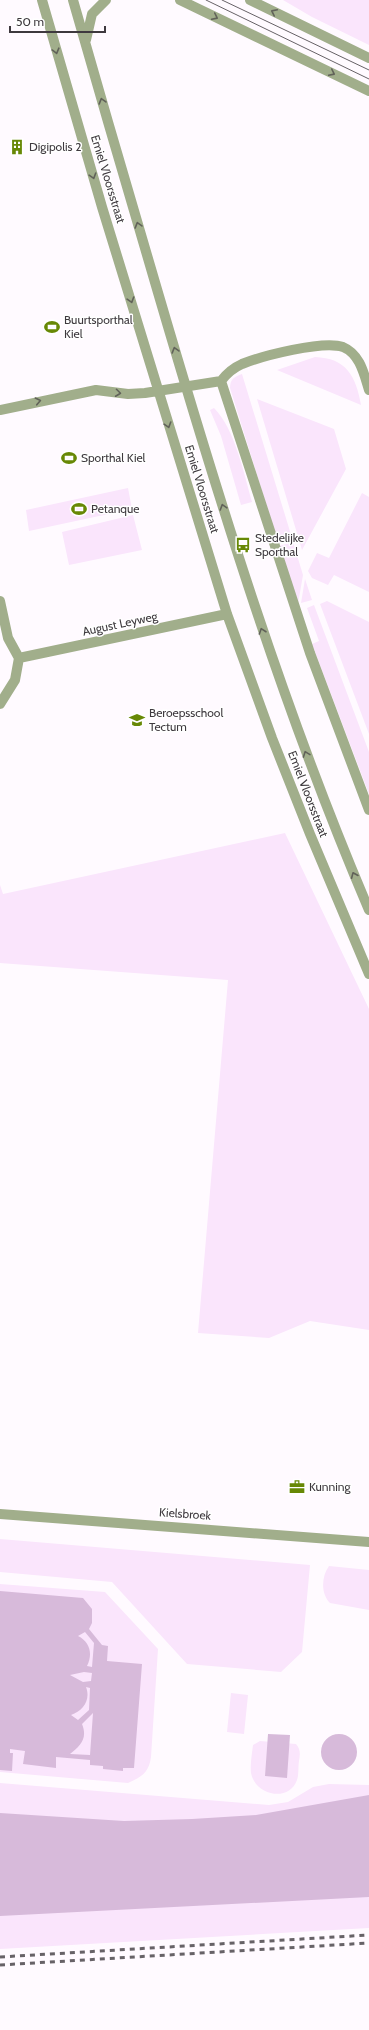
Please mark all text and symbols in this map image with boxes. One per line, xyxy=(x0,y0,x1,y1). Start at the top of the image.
scale bar xyxy=(10,8,105,34)
one-way arrow xyxy=(271,9,279,17)
one-way arrow xyxy=(211,12,218,20)
text: 50 m xyxy=(16,14,44,29)
one-way arrow xyxy=(51,47,60,54)
one-way arrow xyxy=(328,68,335,76)
one-way arrow xyxy=(98,97,107,104)
street label: Emiel Vloorsstraat xyxy=(88,133,129,225)
building icon: Digipolis 2 xyxy=(8,138,26,156)
place label: Digipolis 2 xyxy=(29,139,82,154)
one-way arrow xyxy=(88,172,97,179)
one-way arrow xyxy=(134,222,143,229)
one-way arrow xyxy=(126,297,135,304)
place label: Buurtsporthal Kiel xyxy=(64,312,133,341)
sports icon: Buurtsporthal Kiel xyxy=(43,318,61,336)
one-way arrow xyxy=(171,347,180,354)
one-way arrow xyxy=(115,388,121,397)
one-way arrow xyxy=(35,398,41,406)
one-way arrow xyxy=(163,421,172,428)
street label: Emiel Vloorsstraat xyxy=(182,443,223,535)
sports icon: Sporthal Kiel xyxy=(60,449,78,467)
place label: Sporthal Kiel xyxy=(81,450,146,465)
sports icon: Petanque xyxy=(70,500,88,518)
place label: Petanque xyxy=(91,501,139,516)
one-way arrow xyxy=(219,504,228,511)
place label: Stedelijke Sporthal xyxy=(255,530,304,559)
bus stop icon: Stedelijke Sporthal xyxy=(234,536,252,554)
street label: August Leyweg xyxy=(81,608,160,639)
one-way arrow xyxy=(259,628,267,635)
place label: Beroepsschool Tectum xyxy=(149,705,223,734)
school or university icon: Beroepsschool Tectum xyxy=(128,711,146,729)
street label: Emiel Vloorsstraat xyxy=(285,748,332,839)
one-way arrow xyxy=(302,750,310,757)
one-way arrow xyxy=(350,871,358,878)
office icon: Kunning xyxy=(288,1478,306,1496)
place label: Kunning xyxy=(309,1479,351,1494)
street label: Kielsbroek xyxy=(159,1504,212,1523)

